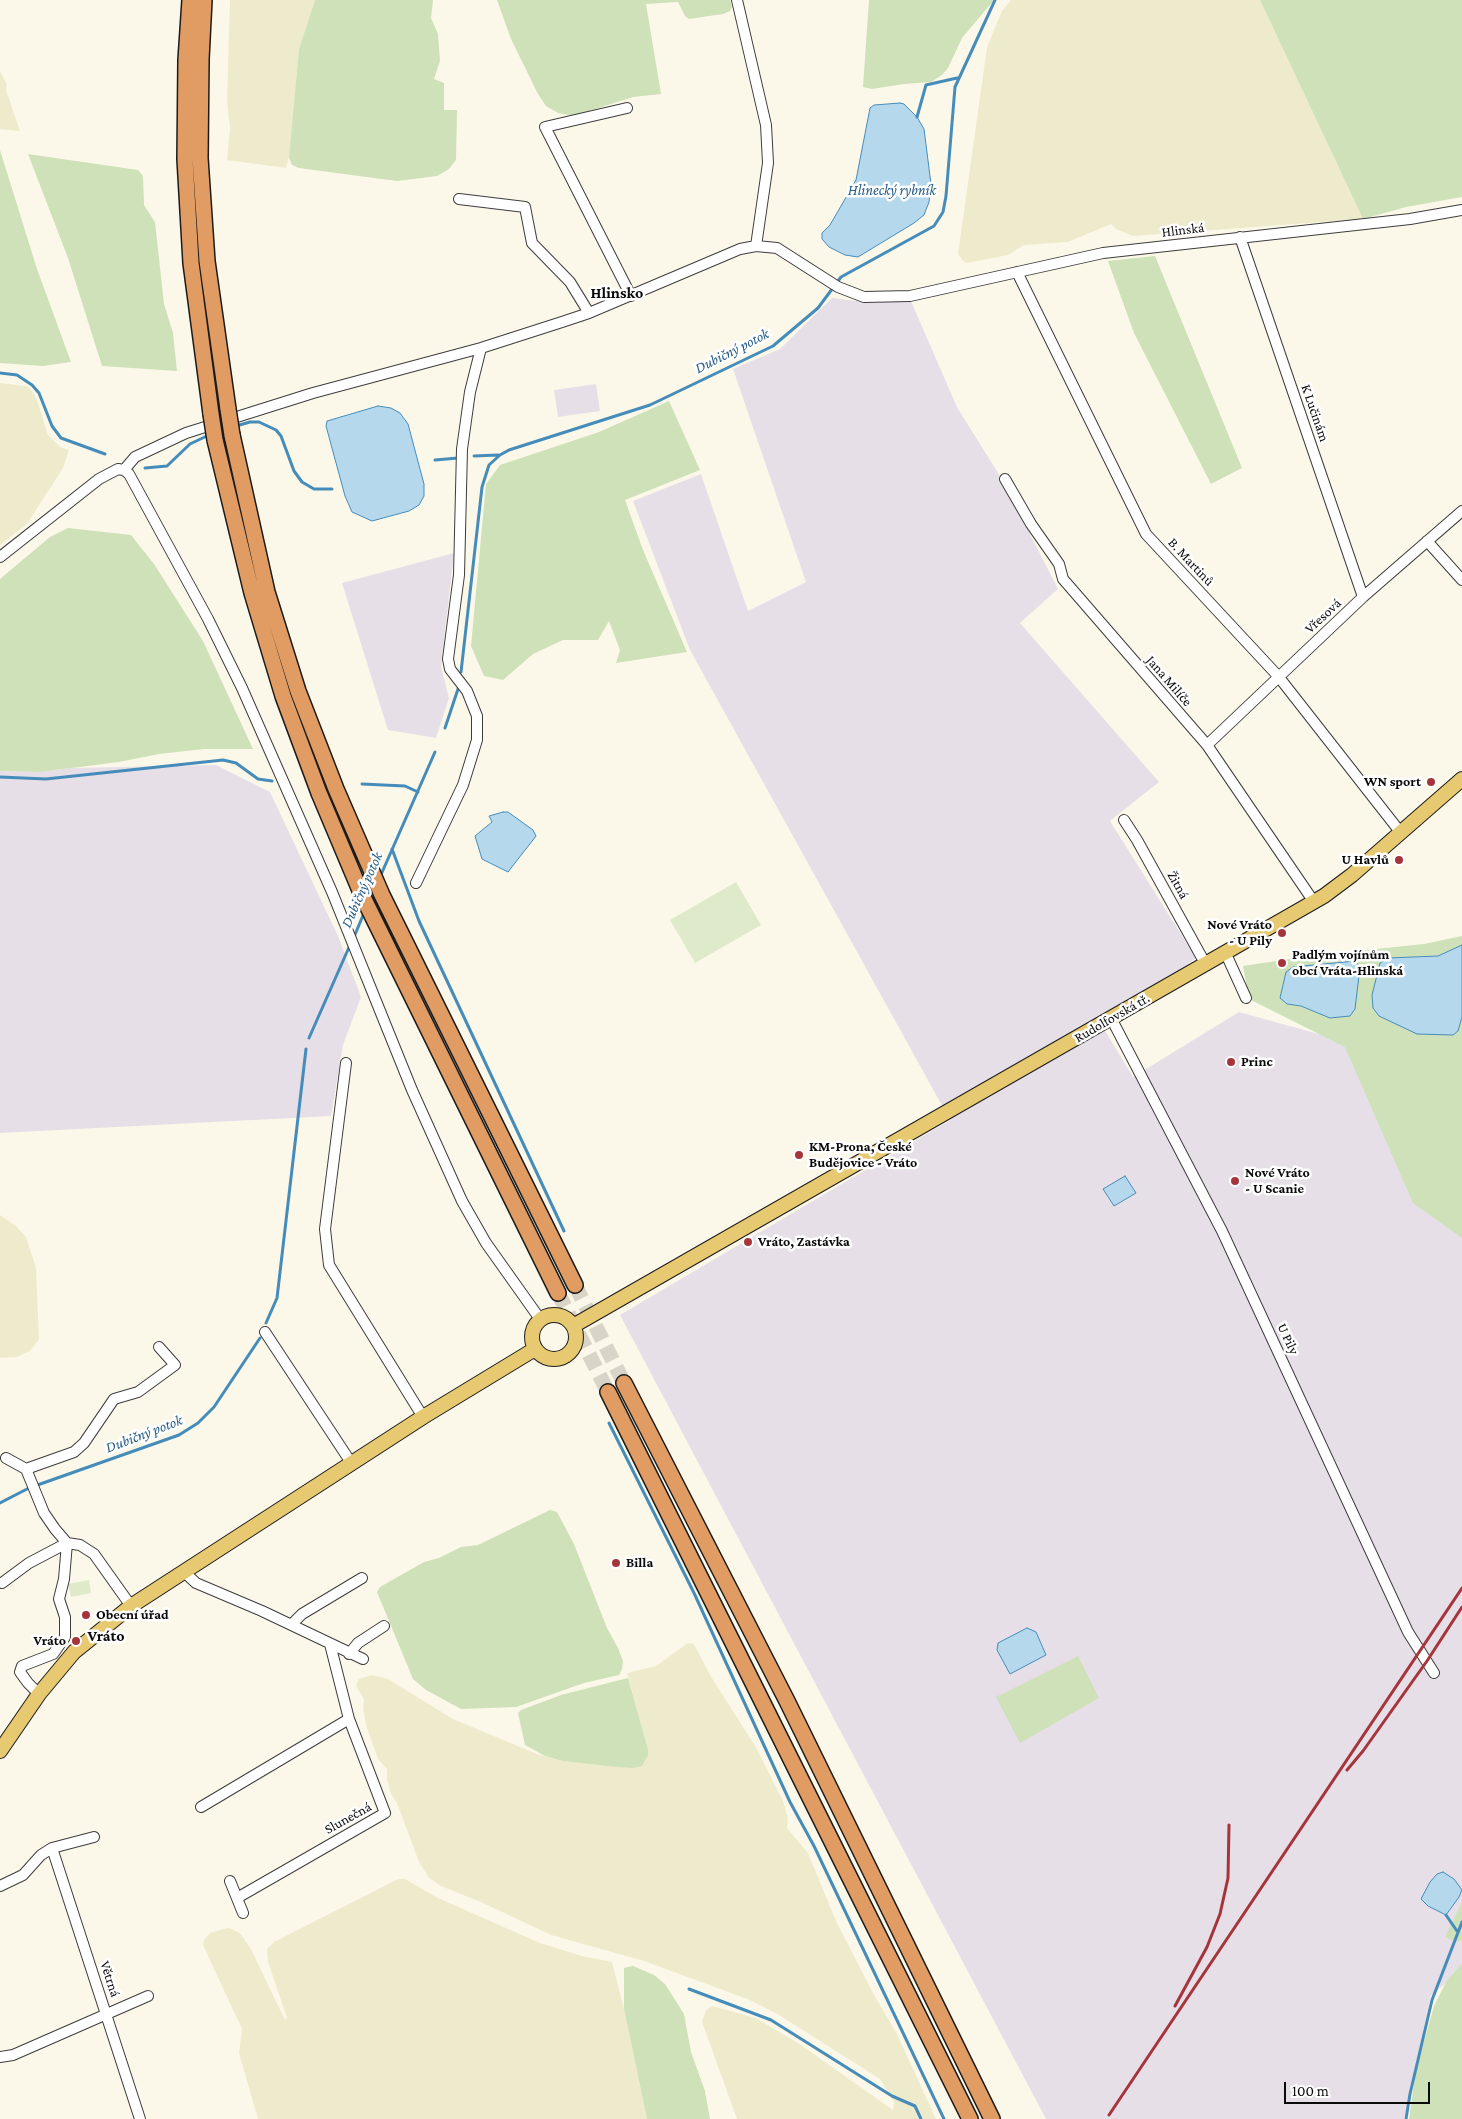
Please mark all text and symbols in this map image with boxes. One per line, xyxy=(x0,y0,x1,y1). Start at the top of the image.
water label: Hlinecký rybník xyxy=(848,181,936,199)
street label: Hlinská xyxy=(1161,219,1205,241)
district label: Hlinsko xyxy=(591,283,643,303)
water label: Dubičný potok xyxy=(692,325,772,377)
street label: K Lučinám xyxy=(1297,382,1333,444)
street label: B. Martinů xyxy=(1164,534,1218,590)
street label: Vřesová xyxy=(1301,595,1345,637)
street label: Jana Milíče xyxy=(1142,652,1196,710)
place label: WN sport xyxy=(1364,774,1421,790)
marker: WN sport xyxy=(1425,776,1437,788)
water label: Dubičný potok xyxy=(337,849,387,931)
place label: U Havlů xyxy=(1342,852,1389,868)
marker: U Havlů xyxy=(1393,854,1405,866)
street label: Žitná xyxy=(1163,868,1193,902)
place label: Nové Vráto - U Pily xyxy=(1207,917,1272,950)
marker: Nové Vráto - U Pily xyxy=(1276,927,1288,939)
place label: Padlým vojínům obcí Vráta-Hlinská xyxy=(1292,947,1403,980)
marker: Padlým vojínům obcí Vráta-Hlinská xyxy=(1276,957,1288,969)
street label: Rudolfovská tř. xyxy=(1071,990,1153,1046)
place label: Princ xyxy=(1241,1054,1273,1070)
marker: Princ xyxy=(1225,1056,1237,1068)
place label: KM-Prona, České Budějovice - Vráto xyxy=(809,1139,917,1172)
marker: KM-Prona, České Budějovice - Vráto xyxy=(793,1149,805,1161)
place label: Nové Vráto - U Scanie xyxy=(1245,1165,1310,1198)
marker: Nové Vráto - U Scanie xyxy=(1229,1175,1241,1187)
place label: Vráto, Zastávka xyxy=(758,1234,850,1250)
marker: Vráto, Zastávka xyxy=(742,1236,754,1248)
street label: U Pily xyxy=(1274,1321,1302,1357)
water label: Dubičný potok xyxy=(103,1411,185,1457)
place label: Billa xyxy=(626,1555,653,1571)
marker: Billa xyxy=(610,1557,622,1569)
place label: Obecní úřad xyxy=(96,1607,169,1623)
marker: Obecní úřad xyxy=(80,1609,92,1621)
district label: Vráto xyxy=(87,1626,125,1646)
place label: Vráto xyxy=(34,1633,66,1649)
marker: Vráto xyxy=(70,1635,82,1647)
street label: Slunečná xyxy=(322,1798,374,1838)
street label: Větrná xyxy=(96,1959,124,1999)
scale bar xyxy=(1287,2072,1433,2104)
text: 100 m xyxy=(1292,2083,1329,2099)

